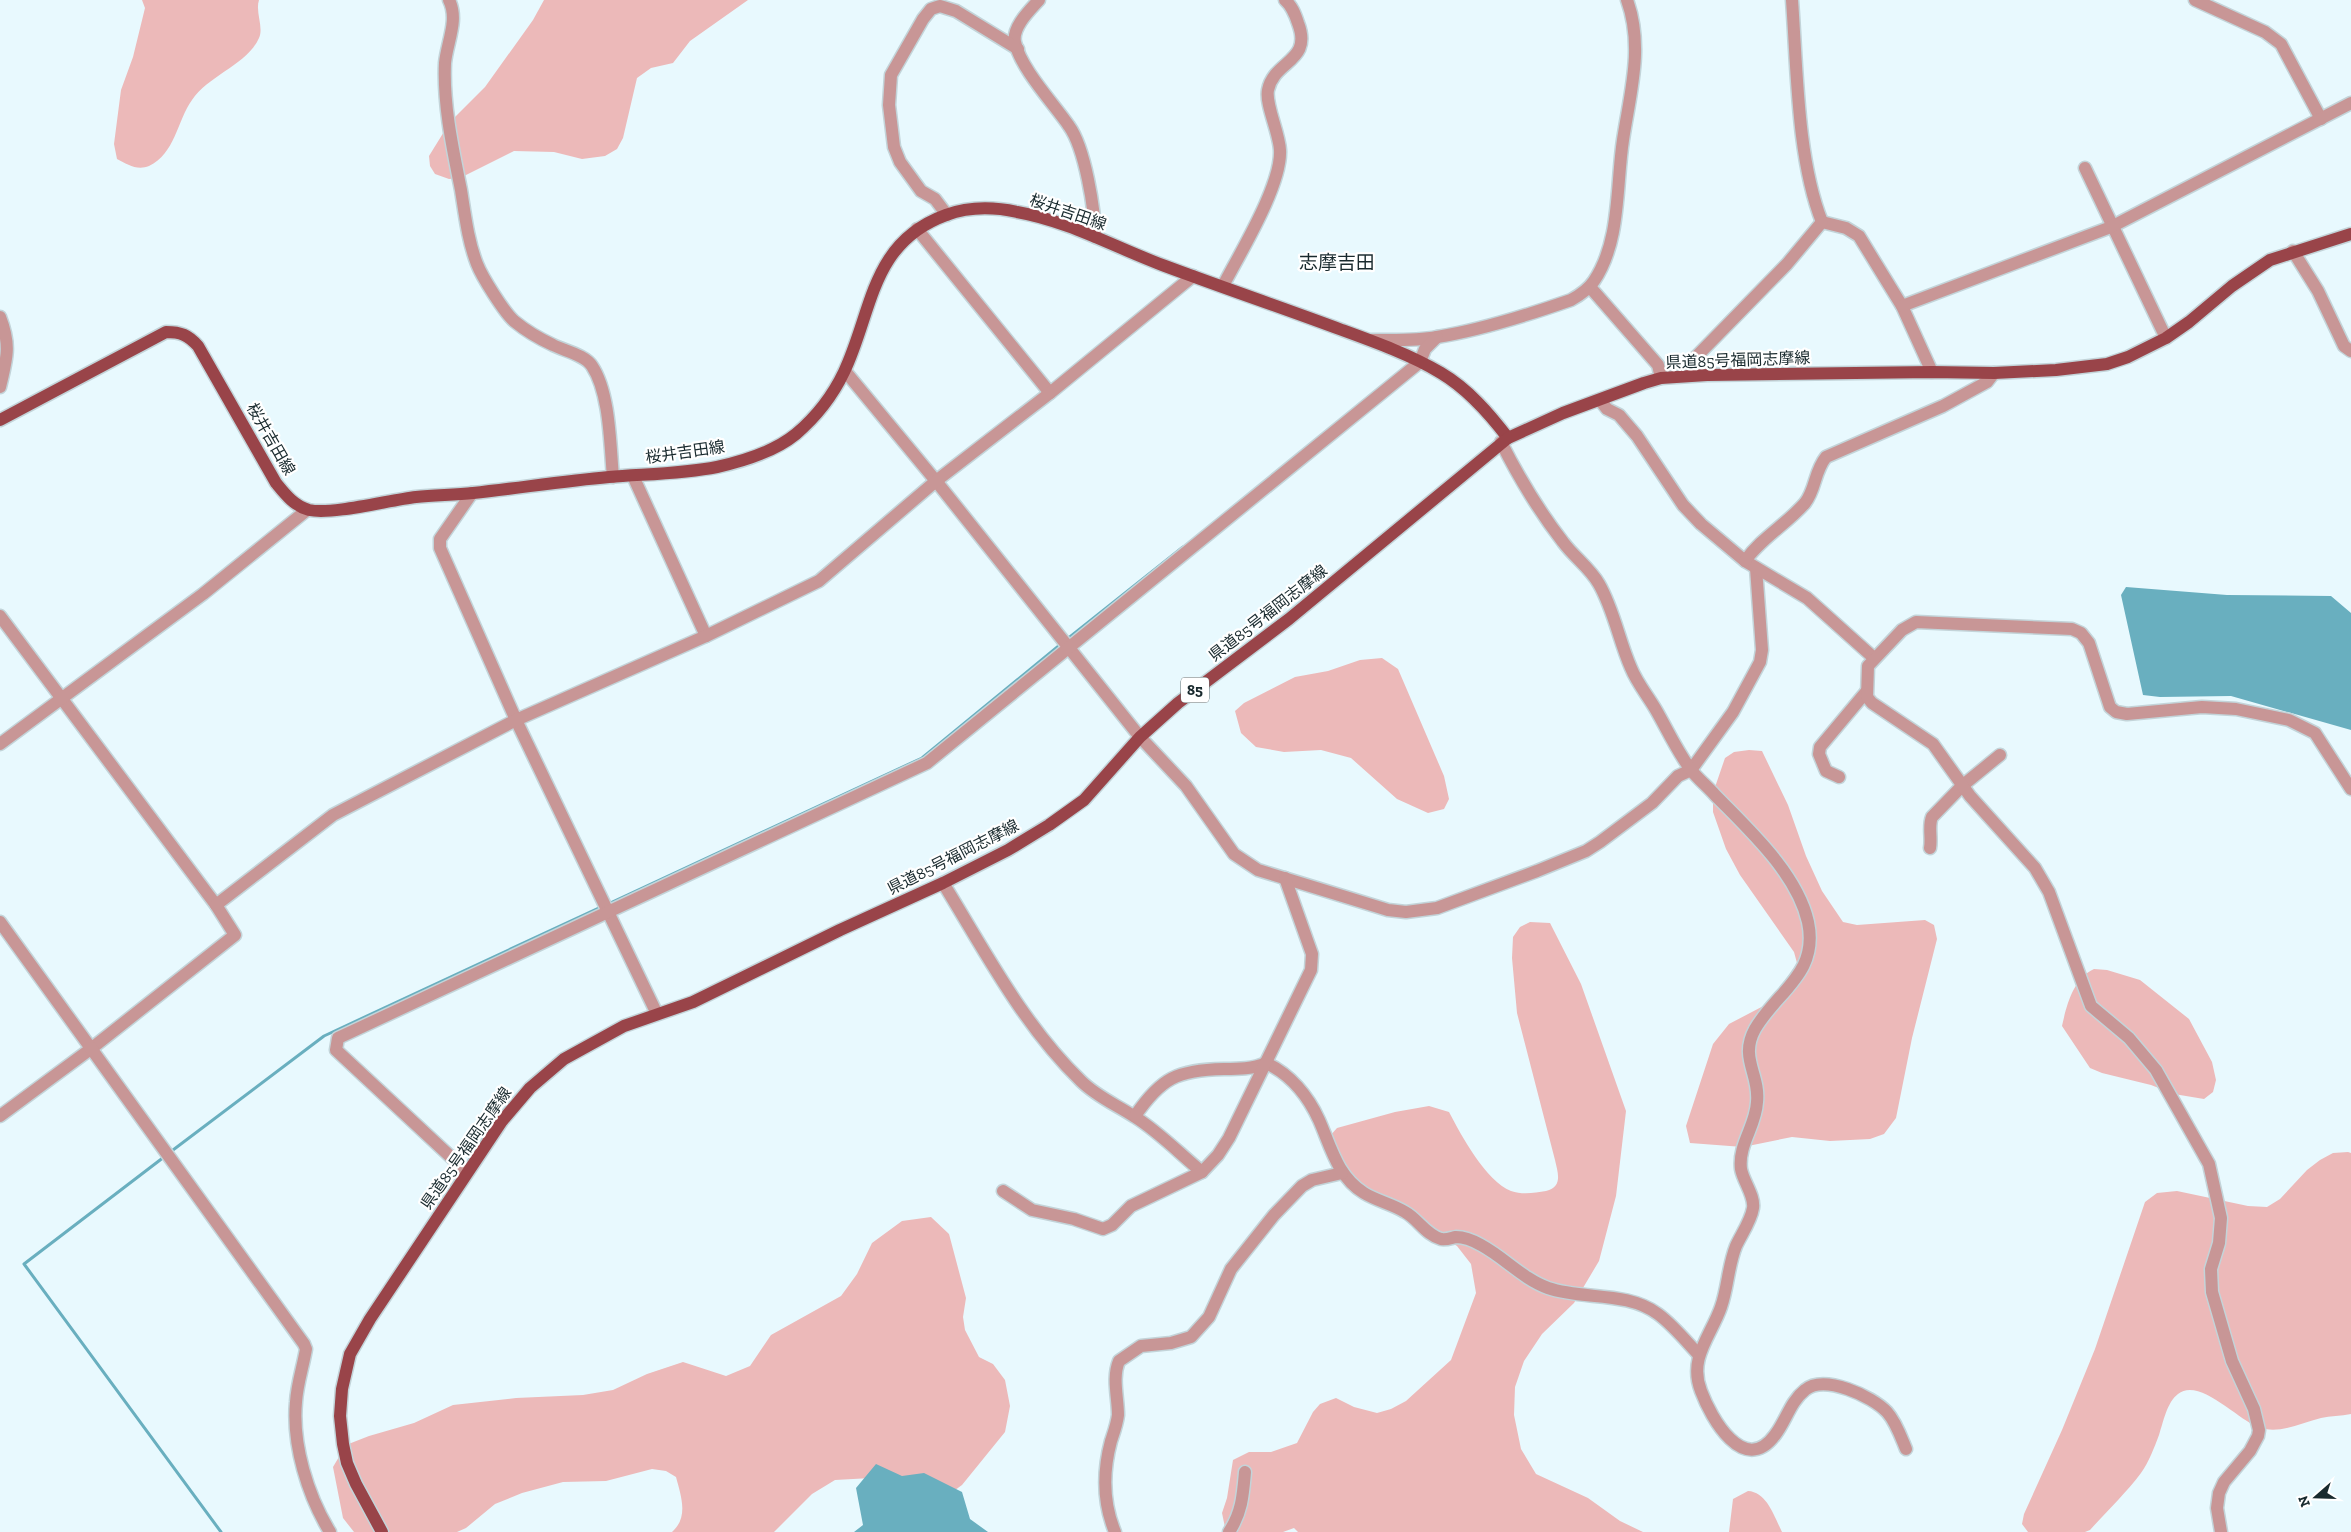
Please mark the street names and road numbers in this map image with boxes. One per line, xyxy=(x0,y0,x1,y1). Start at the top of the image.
street label: 桜井吉田線 xyxy=(1027,190,1109,234)
street label: 県道85号福岡志摩線 xyxy=(1665,348,1811,372)
street label: 桜井吉田線 xyxy=(243,400,299,478)
street label: 桜井吉田線 xyxy=(644,437,726,467)
street label: 県道85号福岡志摩線 xyxy=(1205,561,1331,665)
road number: 85 xyxy=(1181,678,1209,702)
street label: 県道85号福岡志摩線 xyxy=(884,816,1022,898)
street label: 県道85号福岡志摩線 xyxy=(417,1083,515,1213)

